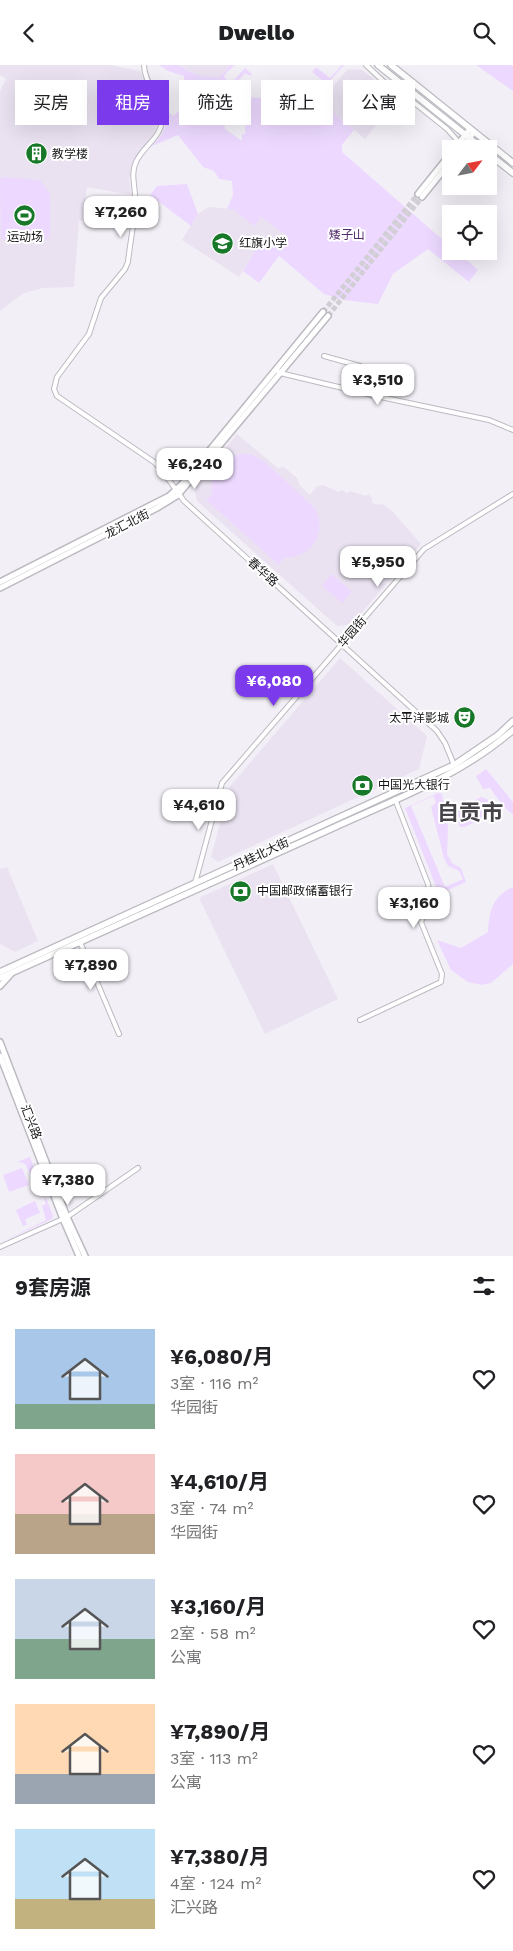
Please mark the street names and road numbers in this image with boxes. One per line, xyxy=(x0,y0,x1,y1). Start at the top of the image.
street label: 龙汇北街 xyxy=(102,507,152,541)
street label: 春华路 xyxy=(245,555,281,589)
street label: 华园街 xyxy=(335,614,369,650)
street label: 丹桂北大街 xyxy=(231,835,291,873)
street label: 汇兴路 xyxy=(18,1103,44,1141)

